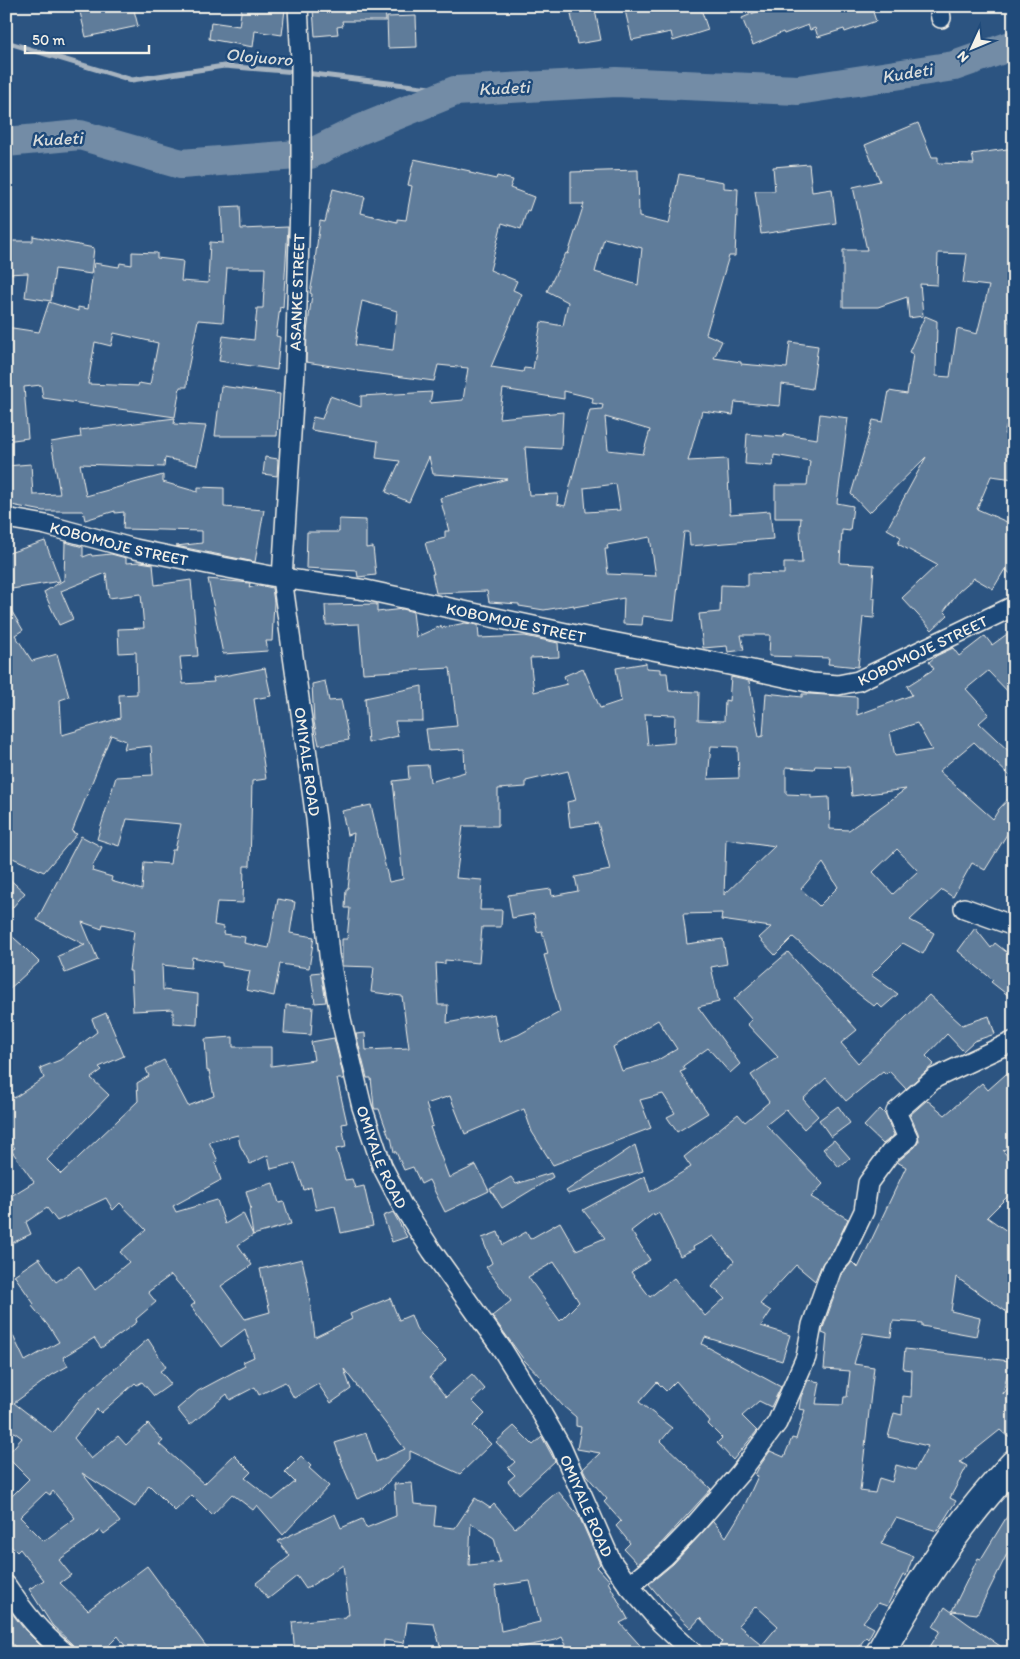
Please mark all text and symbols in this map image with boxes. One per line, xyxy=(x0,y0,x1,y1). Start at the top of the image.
scale bar xyxy=(25,22,149,54)
north arrow xyxy=(948,22,998,72)
text: 50 m xyxy=(32,31,65,49)
water label: Olojuoro xyxy=(225,43,294,71)
text: N xyxy=(954,47,972,66)
water label: Kudeti xyxy=(880,58,936,88)
water label: Kudeti xyxy=(478,76,532,100)
water label: Kudeti xyxy=(31,127,85,151)
street label: ASANKE STREET xyxy=(285,233,309,351)
street label: KOBOMOJE STREET xyxy=(48,517,190,569)
street label: KOBOMOJE STREET xyxy=(445,598,587,646)
street label: KOBOMOJE STREET xyxy=(854,611,991,689)
street label: OMIYALE ROAD xyxy=(291,706,325,817)
street label: OMIYALE ROAD xyxy=(353,1103,412,1212)
street label: OMIYALE ROAD xyxy=(556,1451,617,1560)

